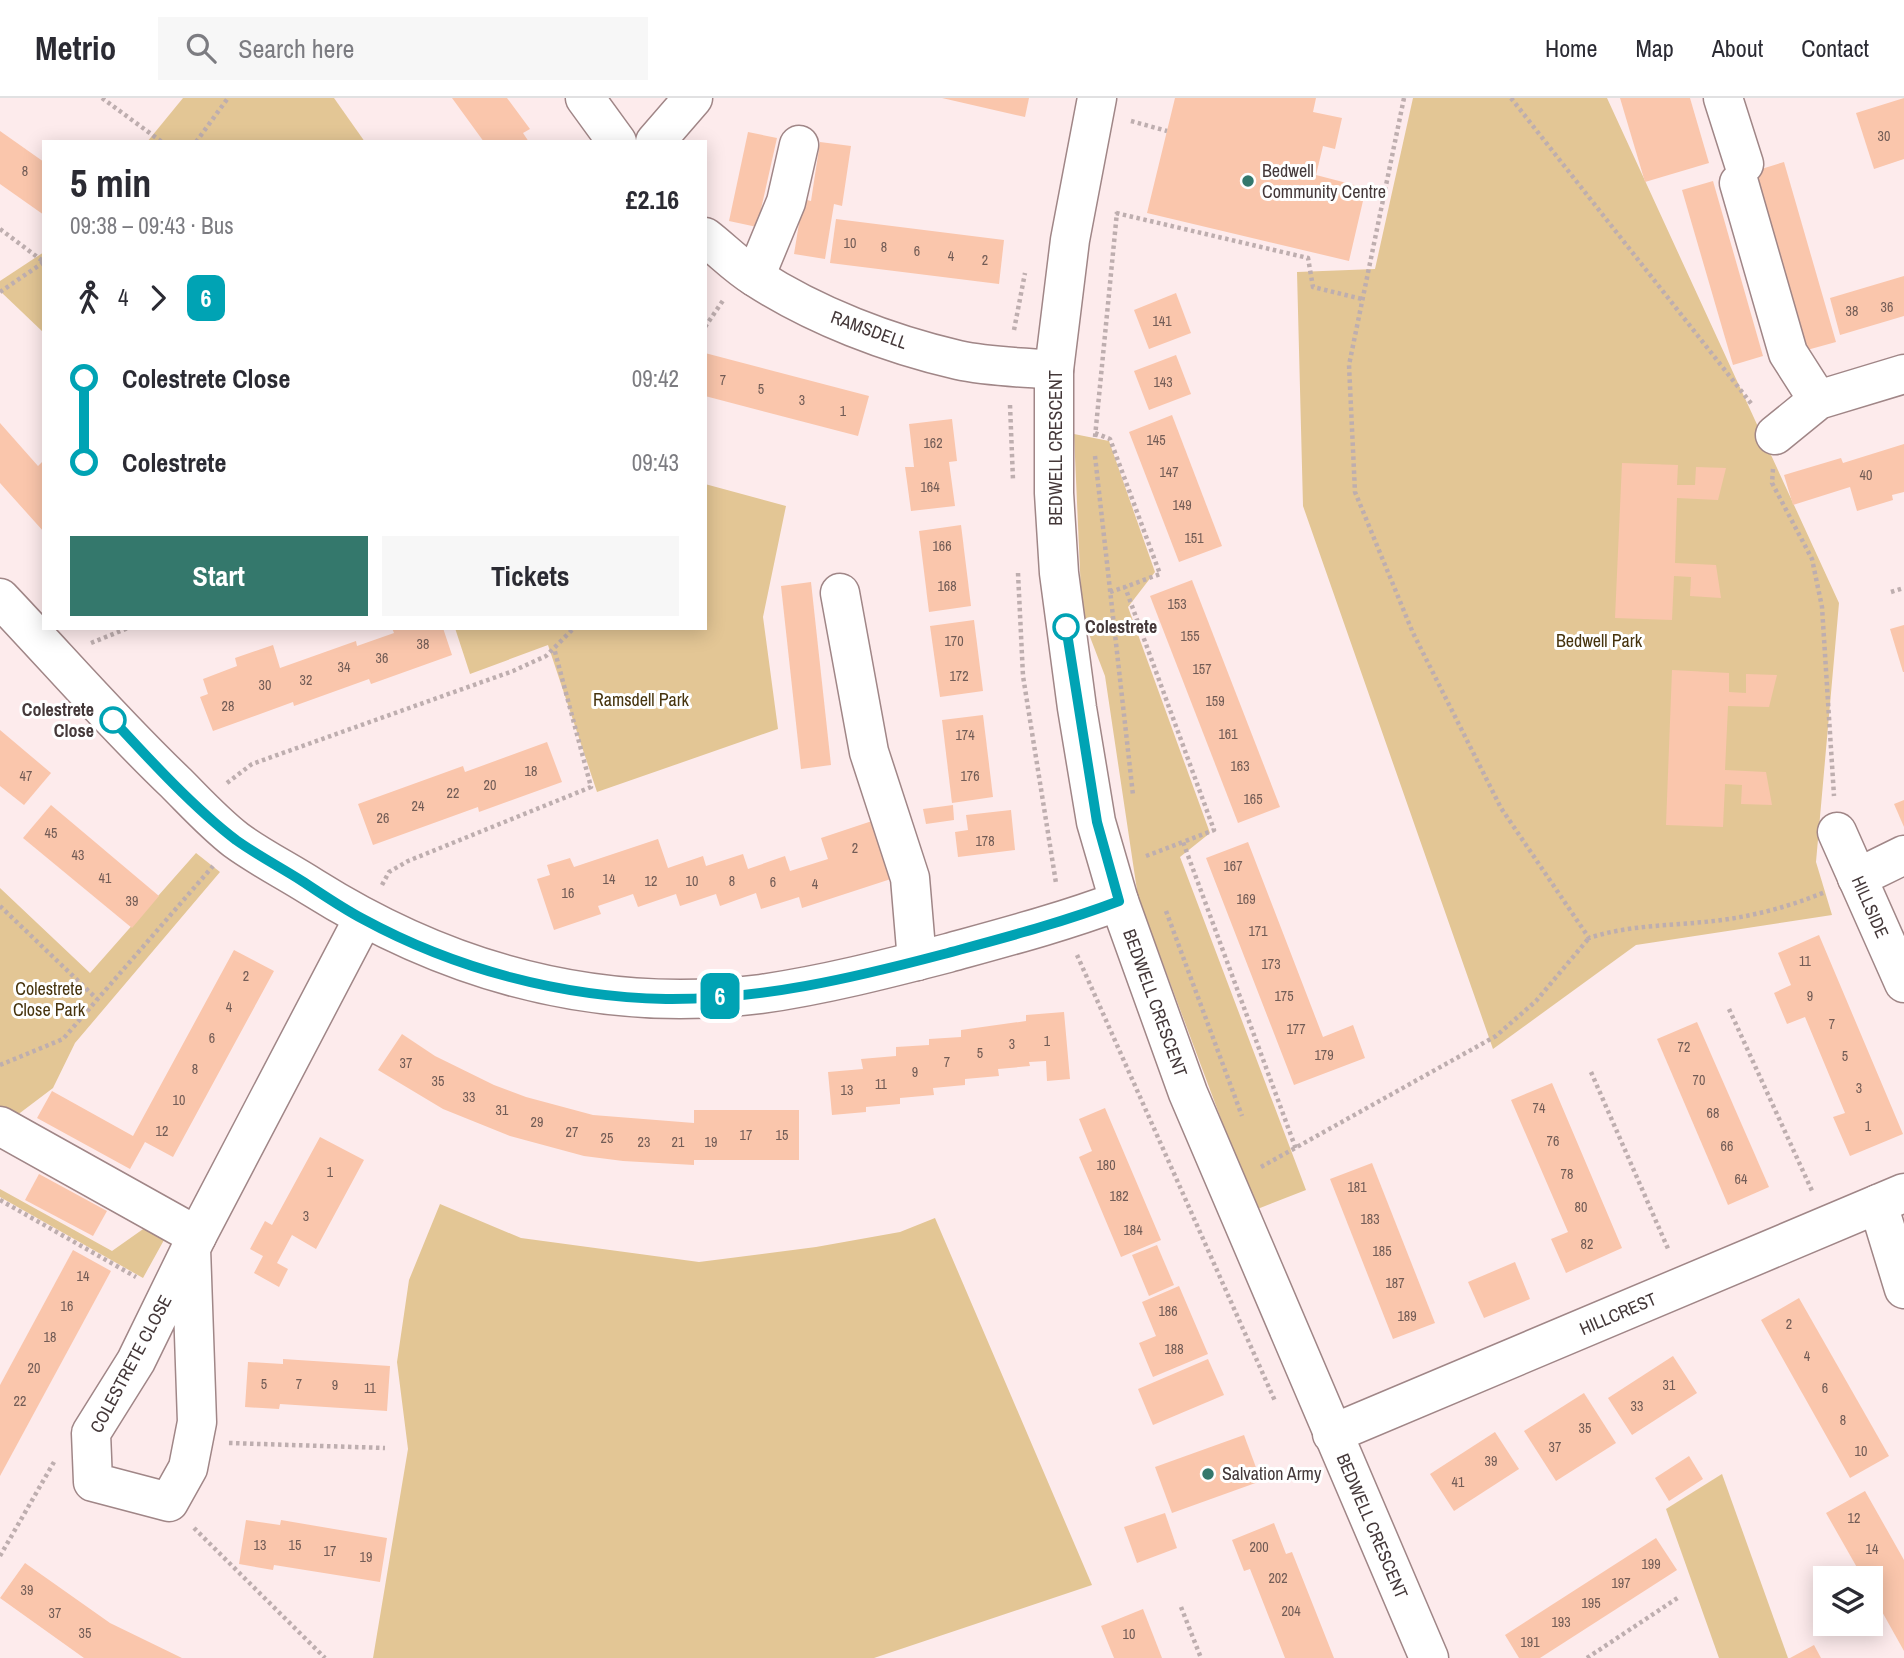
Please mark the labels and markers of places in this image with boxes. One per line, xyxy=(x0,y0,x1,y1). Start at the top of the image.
place label: Bedwell Community Centre xyxy=(1262,158,1386,204)
marker: Bedwell Community Centre xyxy=(1240,173,1256,189)
marker: Colestrete xyxy=(1053,614,1079,640)
place label: Colestrete xyxy=(1085,614,1157,639)
place label: Colestrete Close xyxy=(22,697,94,743)
marker: Colestrete Close xyxy=(100,707,126,733)
place label: Salvation Army xyxy=(1222,1461,1322,1486)
marker: Salvation Army xyxy=(1200,1466,1216,1482)

